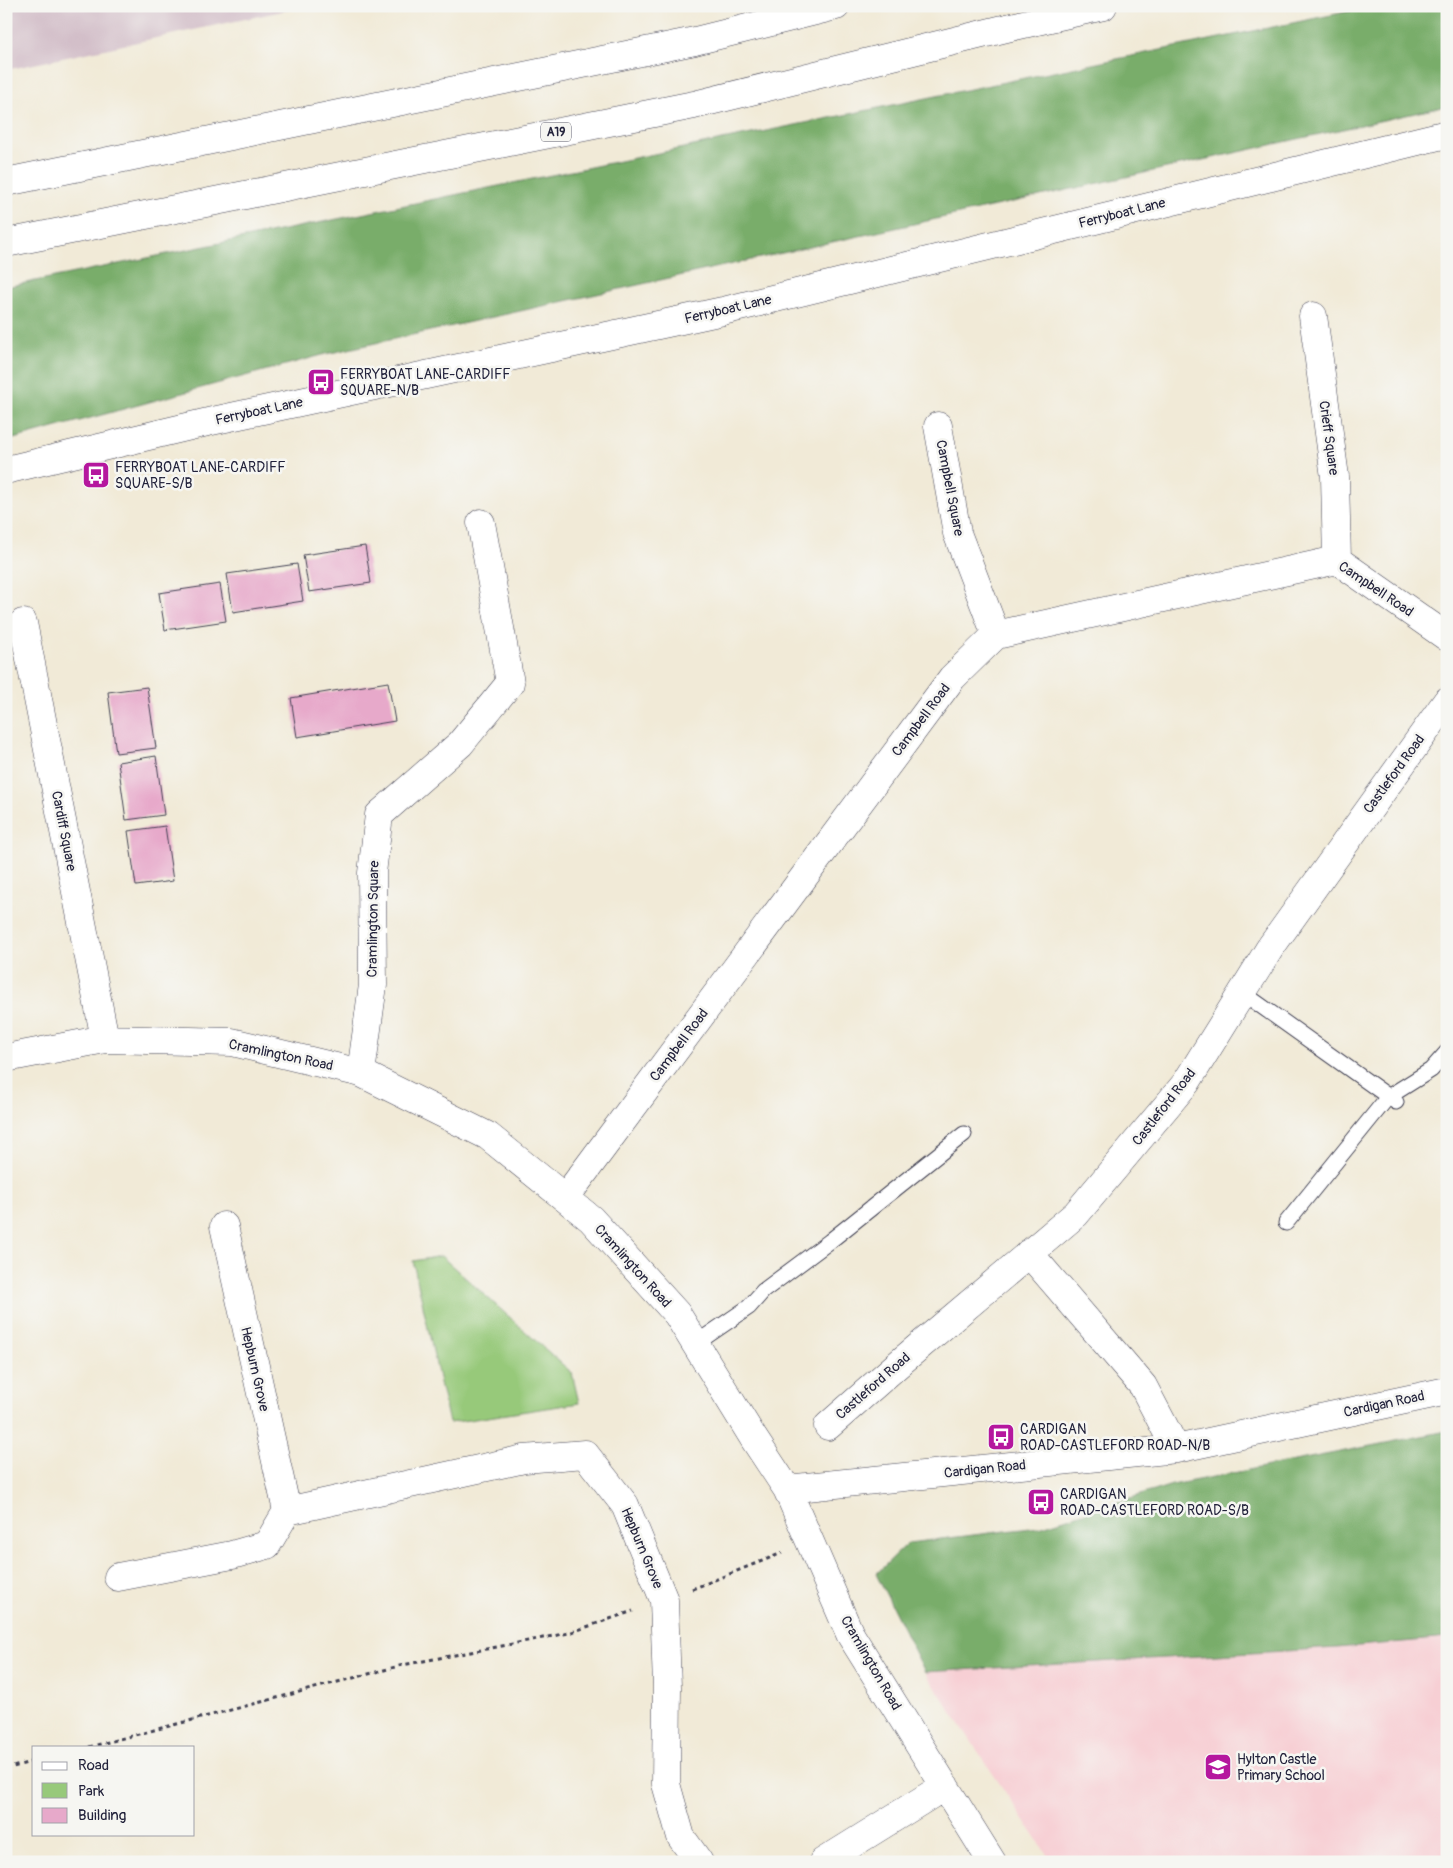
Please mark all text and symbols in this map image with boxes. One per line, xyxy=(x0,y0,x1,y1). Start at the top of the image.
road number: A19 xyxy=(541,122,571,142)
street label: Ferryboat Lane xyxy=(1077,194,1167,232)
street label: Ferryboat Lane xyxy=(683,291,773,327)
place label: FERRYBOAT LANE-CARDIFF SQUARE-N/B xyxy=(340,366,511,399)
bus stop icon: FERRYBOAT LANE-CARDIFF SQUARE-N/B xyxy=(306,367,336,397)
street label: Ferryboat Lane xyxy=(214,393,304,429)
street label: Crieff Square xyxy=(1315,400,1343,476)
street label: Campbell Square xyxy=(932,438,968,538)
place label: FERRYBOAT LANE-CARDIFF SQUARE-S/B xyxy=(115,459,286,492)
bus stop icon: FERRYBOAT LANE-CARDIFF SQUARE-S/B xyxy=(81,460,111,490)
street label: Campbell Road xyxy=(1335,558,1417,620)
street label: Campbell Road xyxy=(888,680,954,760)
street label: Castleford Road xyxy=(1360,731,1428,817)
street label: Cardiff Square xyxy=(48,789,80,873)
street label: Cramlington Square xyxy=(363,860,383,978)
street label: Campbell Road xyxy=(646,1005,712,1085)
street label: Cramlington Road xyxy=(227,1036,335,1074)
street label: Castleford Road xyxy=(1129,1065,1199,1149)
street label: Cramlington Road xyxy=(591,1221,675,1311)
street label: Hepburn Grove xyxy=(237,1325,273,1413)
street label: Castleford Road xyxy=(832,1349,914,1423)
street label: Cardigan Road xyxy=(1342,1387,1426,1421)
place label: CARDIGAN ROAD-CASTLEFORD ROAD-N/B xyxy=(1020,1421,1210,1454)
bus stop icon: CARDIGAN ROAD-CASTLEFORD ROAD-N/B xyxy=(986,1422,1016,1452)
street label: Cardigan Road xyxy=(943,1456,1027,1482)
place label: CARDIGAN ROAD-CASTLEFORD ROAD-S/B xyxy=(1060,1486,1249,1519)
bus stop icon: CARDIGAN ROAD-CASTLEFORD ROAD-S/B xyxy=(1026,1487,1056,1517)
street label: Hepburn Grove xyxy=(617,1505,667,1591)
street label: Cramlington Road xyxy=(837,1613,905,1713)
legend xyxy=(32,1746,195,1836)
place label: Hylton Castle Primary School xyxy=(1237,1751,1325,1784)
school or university icon: Hylton Castle Primary School xyxy=(1203,1752,1233,1782)
text: Road xyxy=(78,1756,109,1775)
text: Park xyxy=(78,1782,105,1801)
text: Building xyxy=(78,1806,126,1825)

